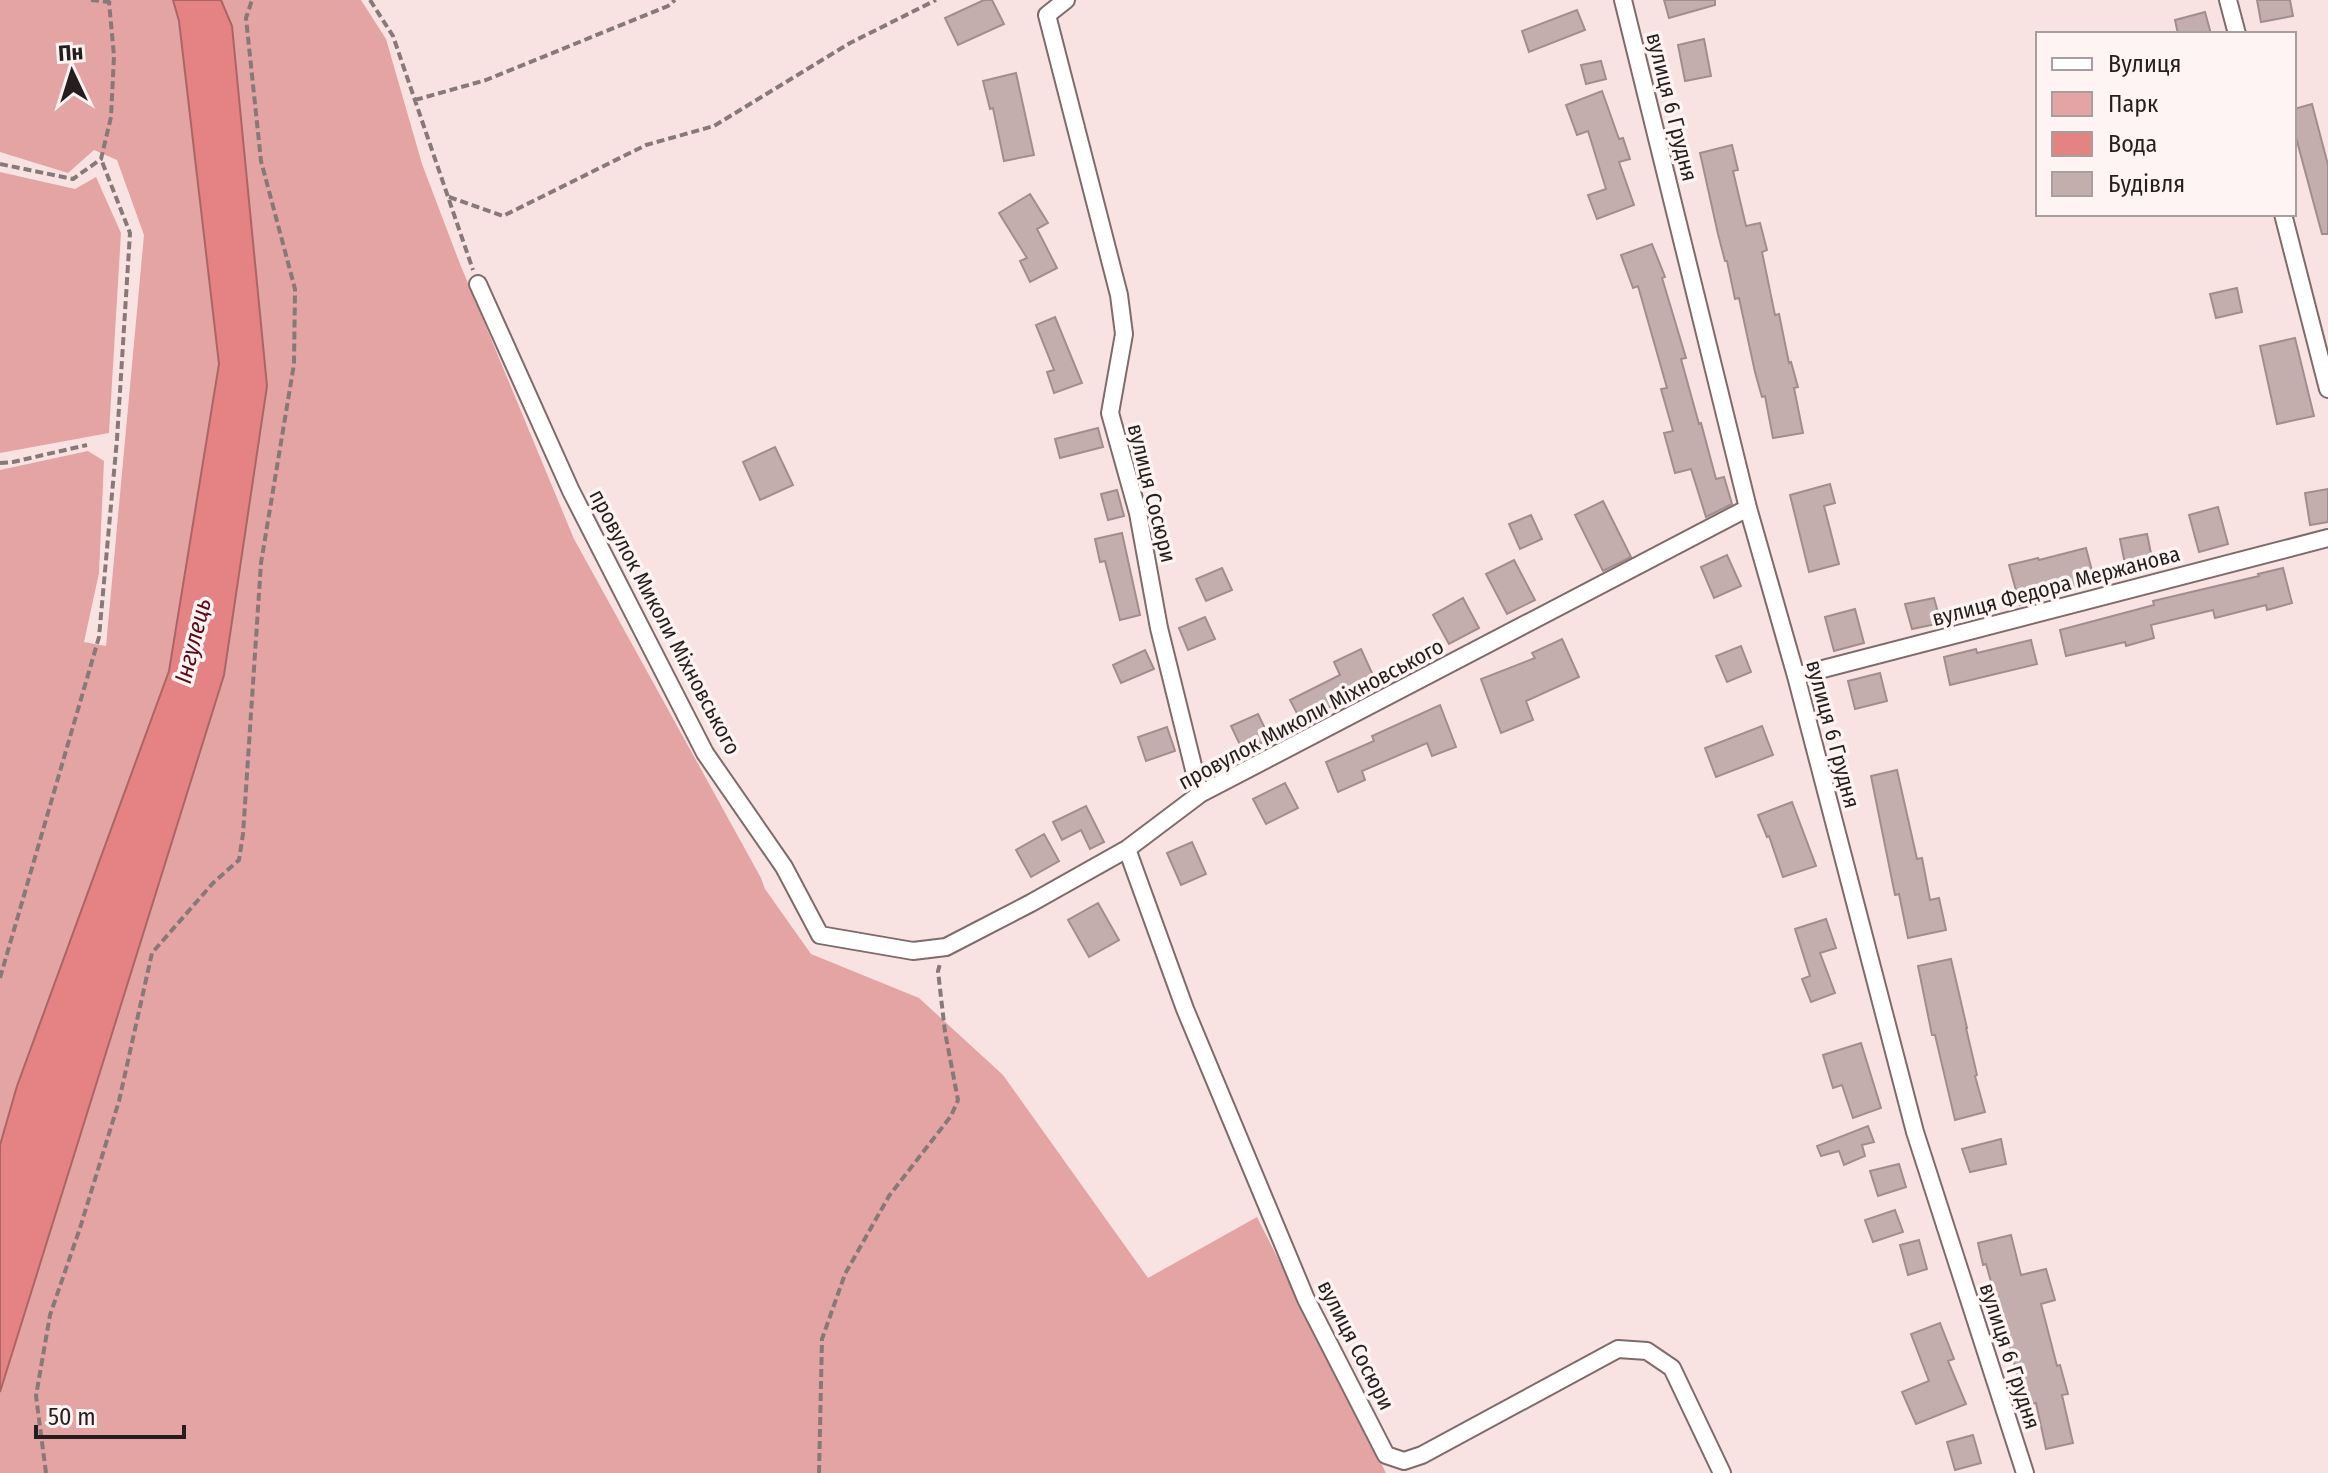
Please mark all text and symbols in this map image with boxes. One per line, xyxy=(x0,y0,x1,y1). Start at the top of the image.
street label: вулиця 6 Грудня xyxy=(1640,30,1704,184)
north arrow xyxy=(32,32,112,112)
legend xyxy=(2036,32,2296,216)
text: Пн xyxy=(57,38,84,67)
text: Вулиця xyxy=(2108,50,2181,78)
text: Парк xyxy=(2108,90,2159,118)
text: Вода xyxy=(2108,130,2157,158)
text: Будівля xyxy=(2108,170,2185,198)
street label: вулиця Сосюри xyxy=(1122,421,1182,565)
street label: провулок Миколи Міхновського xyxy=(583,485,747,759)
street label: вулиця Федора Мержанова xyxy=(1929,540,2183,632)
water label: Інгулець xyxy=(169,596,217,686)
street label: провулок Миколи Міхновського xyxy=(1174,632,1448,796)
street label: вулиця 6 Грудня xyxy=(1800,657,1866,811)
street label: вулиця Сосюри xyxy=(1312,1276,1400,1414)
street label: вулиця 6 Грудня xyxy=(1974,1279,2046,1433)
scale bar xyxy=(36,1389,184,1439)
text: 50 m xyxy=(48,1403,96,1431)

